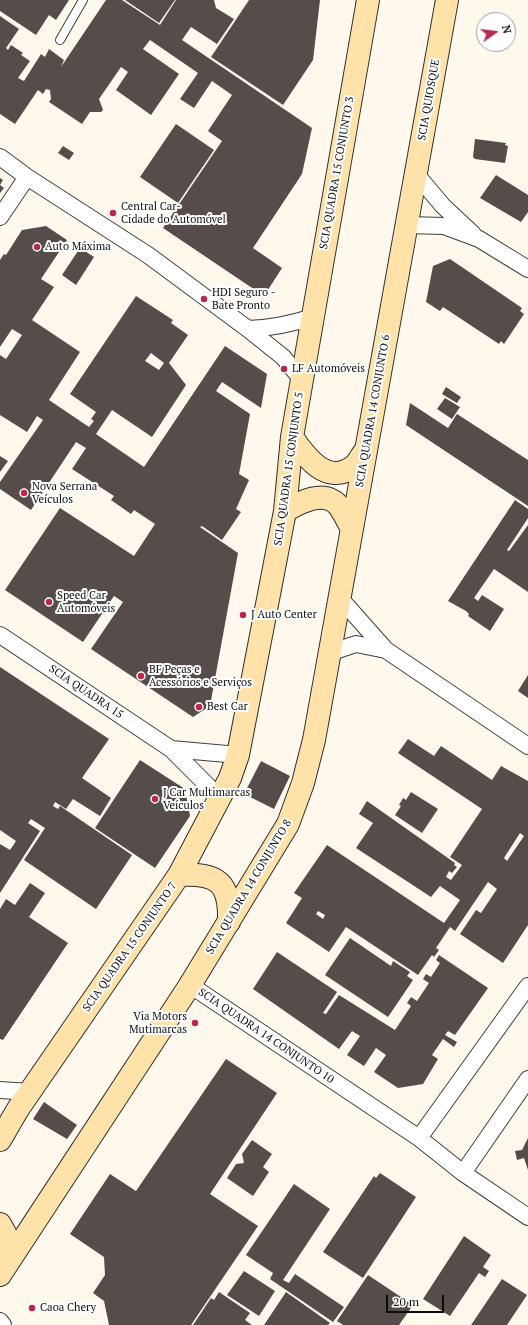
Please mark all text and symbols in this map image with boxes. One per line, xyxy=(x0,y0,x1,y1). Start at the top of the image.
north arrow xyxy=(476,12,516,52)
text: N xyxy=(499,24,514,35)
street label: SCIA QUIOSQUE xyxy=(415,58,443,142)
street label: SCIA QUADRA 15 CONJUNTO 3 xyxy=(317,96,357,250)
place label: Central Car- Cidade do Automóvel xyxy=(121,200,226,226)
marker: Central Car- Cidade do Automóvel xyxy=(108,208,118,218)
place label: Auto Máxima xyxy=(45,240,111,254)
marker: Auto Máxima xyxy=(32,242,42,252)
place label: HDI Seguro - Bate Pronto xyxy=(212,286,276,312)
marker: HDI Seguro - Bate Pronto xyxy=(199,294,209,304)
street label: SCIA QUADRA 14 CONJUNTO 6 xyxy=(353,334,393,488)
place label: LF Automóveis xyxy=(292,362,365,376)
marker: LF Automóveis xyxy=(279,364,289,374)
street label: SCIA QUADRA 15 CONJUNTO 5 xyxy=(272,391,306,547)
place label: Nova Serrana Veículos xyxy=(32,480,97,506)
marker: Nova Serrana Veículos xyxy=(19,488,29,498)
place label: Speed Car Automóveis xyxy=(57,589,115,615)
marker: Speed Car Automóveis xyxy=(44,597,54,607)
place label: J Auto Center xyxy=(251,608,317,622)
marker: J Auto Center xyxy=(238,610,248,620)
street label: SCIA QUADRA 15 xyxy=(46,662,126,722)
place label: BF Peças e Acessórios e Serviços xyxy=(149,663,252,689)
marker: BF Peças e Acessórios e Serviços xyxy=(136,671,146,681)
place label: Best Car xyxy=(207,700,248,714)
marker: Best Car xyxy=(194,702,204,712)
place label: J Car Multimarcas Veículos xyxy=(163,786,250,812)
marker: J Car Multimarcas Veículos xyxy=(150,794,160,804)
street label: SCIA QUADRA 14 CONJUNTO 8 xyxy=(203,817,295,957)
street label: SCIA QUADRA 15 CONJUNTO 7 xyxy=(80,880,180,1014)
street label: SCIA QUADRA 14 CONJUNTO 10 xyxy=(196,986,336,1086)
place label: Via Motors Mutimarcas xyxy=(129,1010,187,1036)
marker: Via Motors Mutimarcas xyxy=(190,1018,200,1028)
scale bar xyxy=(388,1287,446,1313)
text: 20 m xyxy=(393,1294,419,1309)
place label: Caoa Chery xyxy=(40,1301,96,1315)
marker: Caoa Chery xyxy=(27,1303,37,1313)

